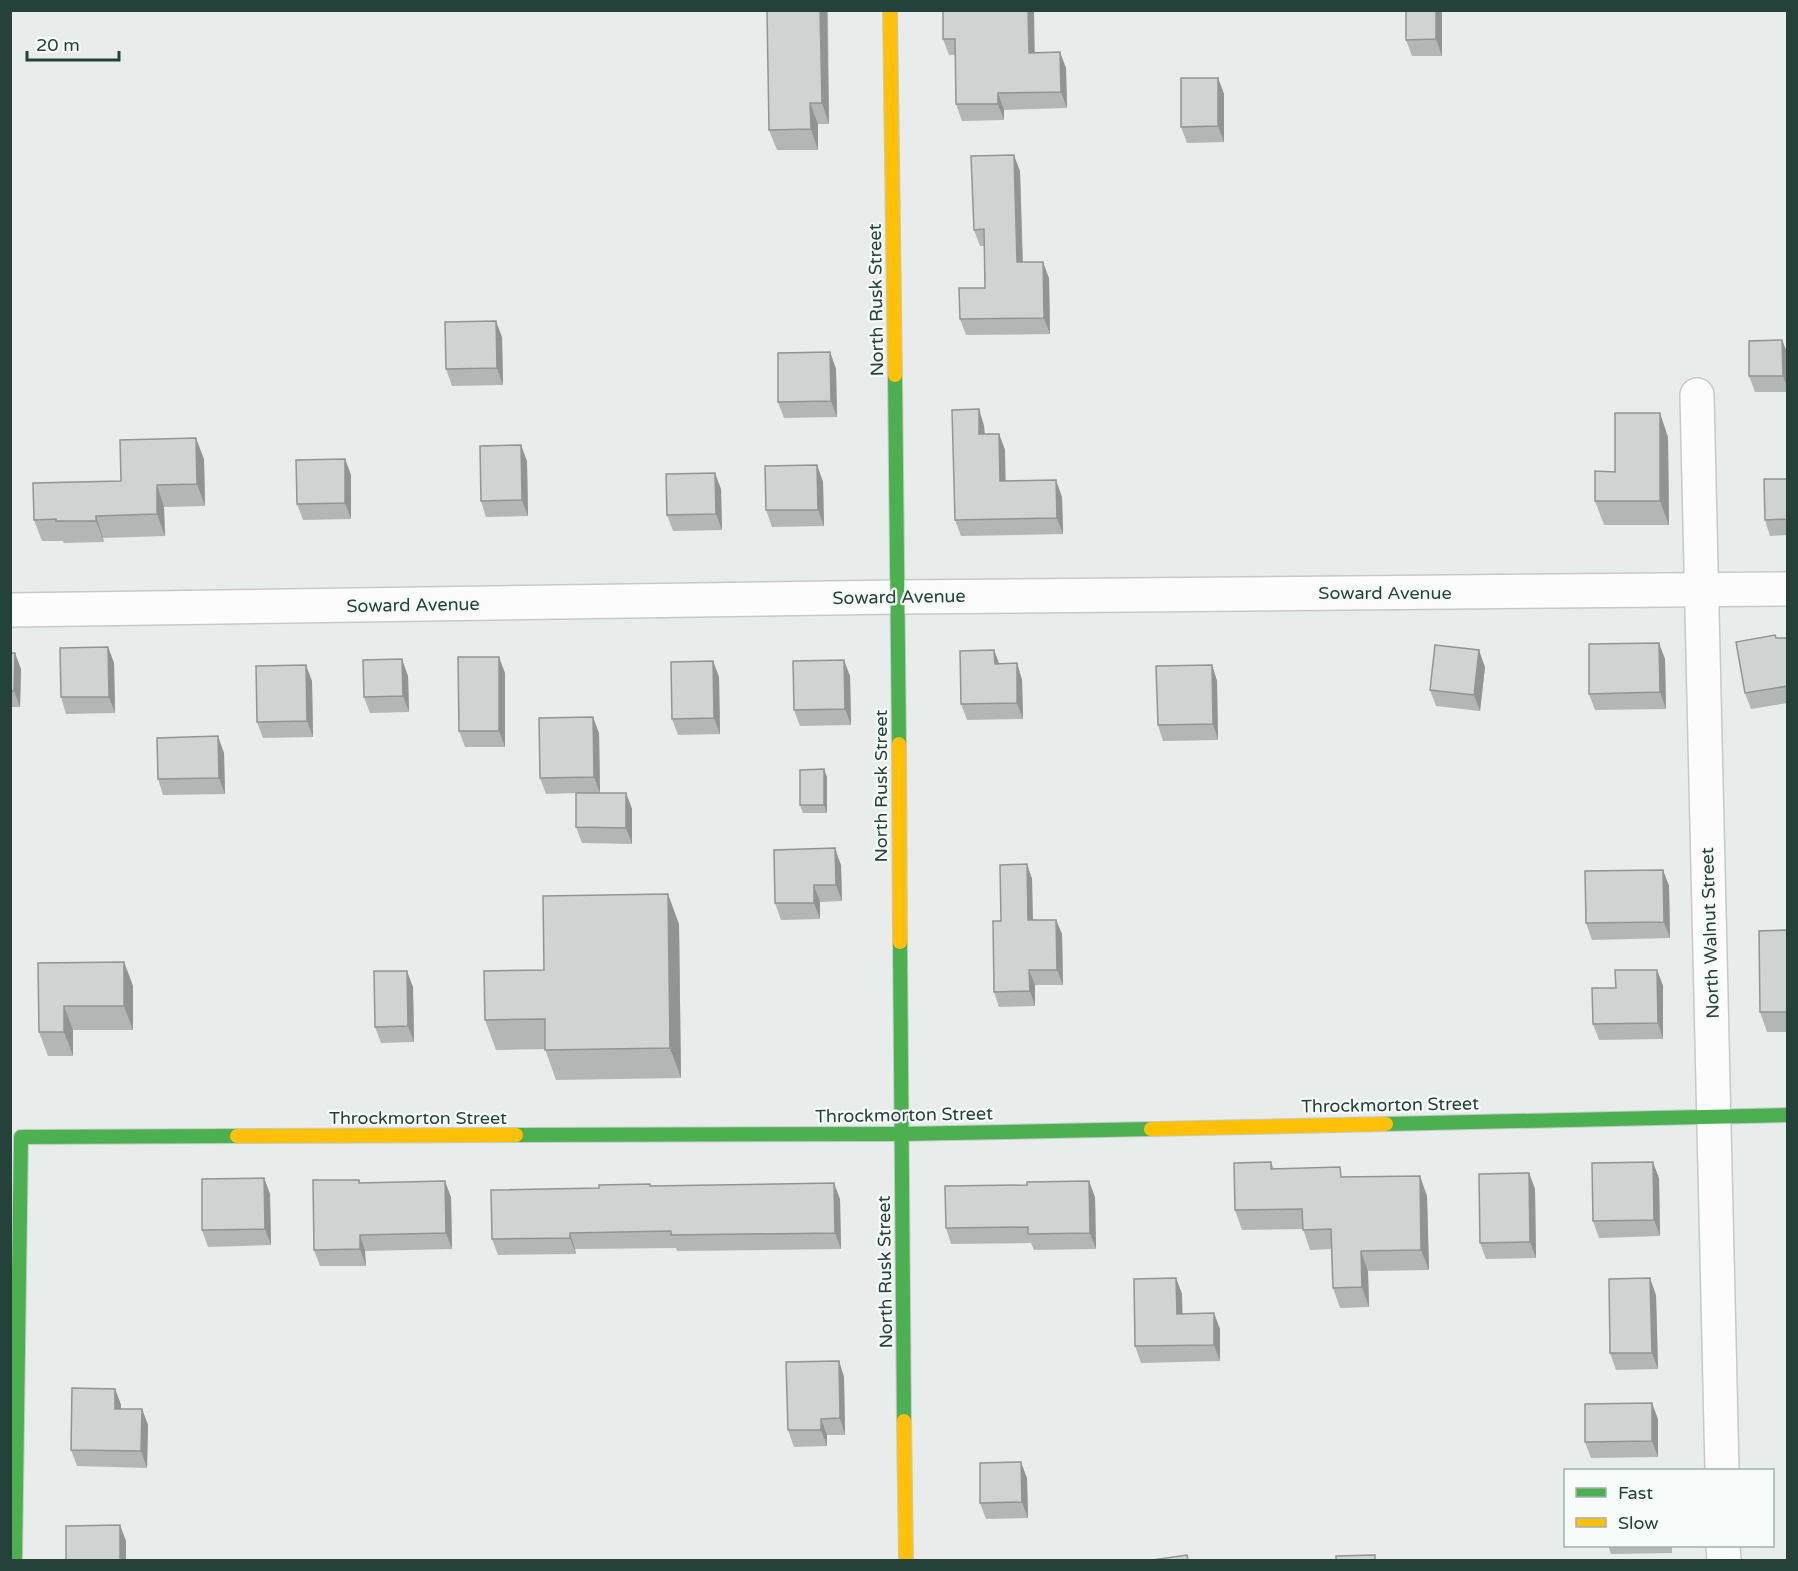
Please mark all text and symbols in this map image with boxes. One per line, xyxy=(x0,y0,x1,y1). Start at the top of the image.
scale bar xyxy=(27,24,118,62)
text: 20 m xyxy=(36,34,80,56)
street label: North Rusk Street xyxy=(864,223,888,377)
street label: Soward Avenue xyxy=(1318,582,1452,604)
street label: Soward Avenue xyxy=(832,585,966,609)
street label: Soward Avenue xyxy=(346,593,480,617)
street label: North Rusk Street xyxy=(870,709,892,862)
street label: North Walnut Street xyxy=(1696,847,1724,1019)
street label: Throckmorton Street xyxy=(1301,1092,1479,1118)
street label: Throckmorton Street xyxy=(815,1102,993,1128)
street label: Throckmorton Street xyxy=(329,1107,507,1129)
street label: North Rusk Street xyxy=(873,1195,897,1349)
legend xyxy=(1564,1469,1774,1547)
text: Fast xyxy=(1618,1482,1653,1504)
text: Slow xyxy=(1618,1512,1659,1534)

